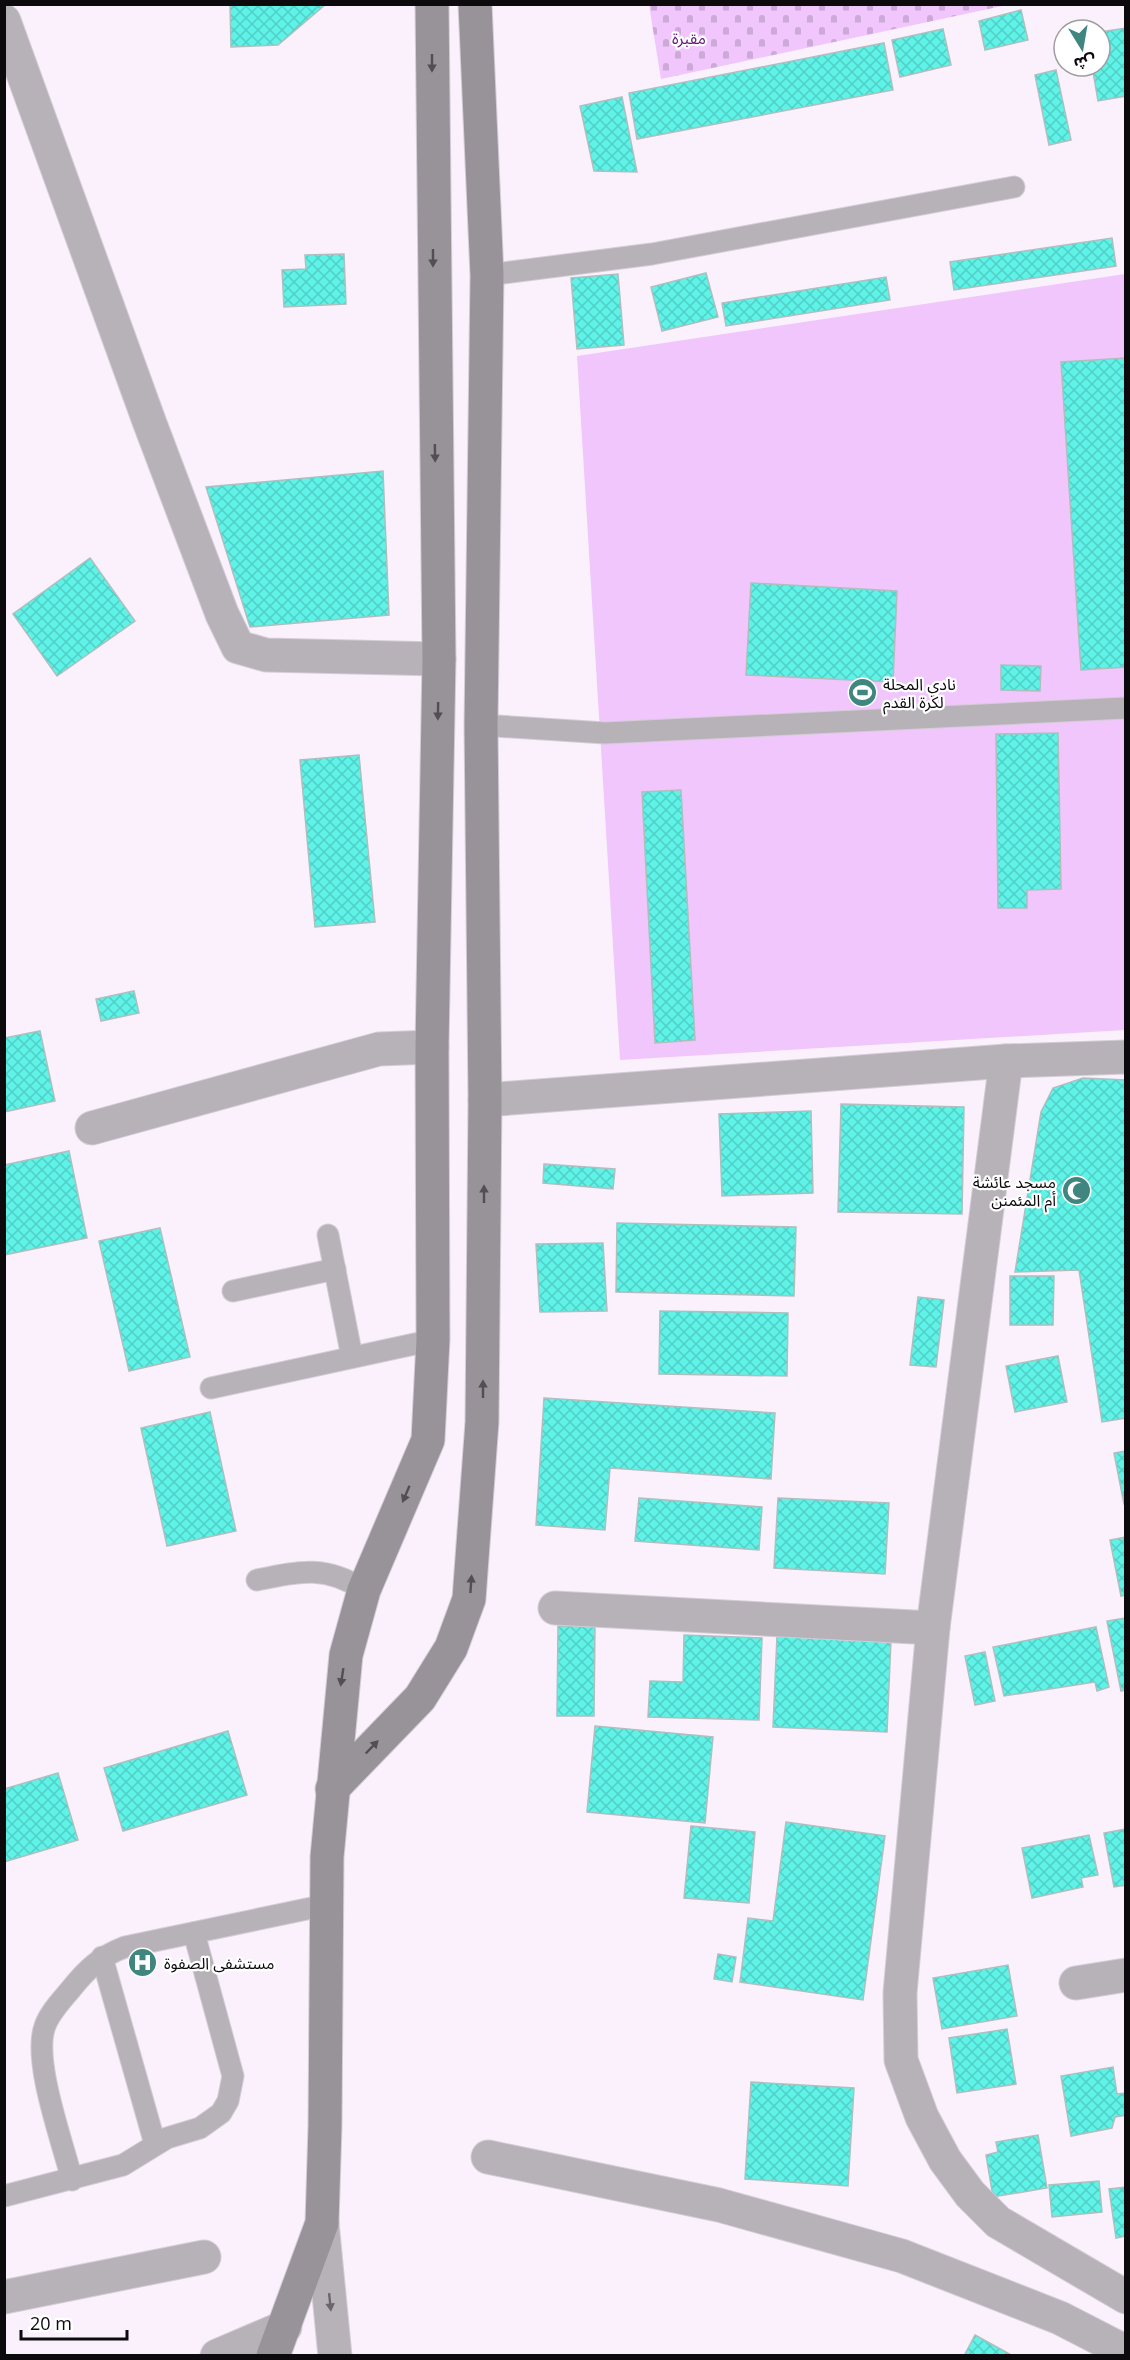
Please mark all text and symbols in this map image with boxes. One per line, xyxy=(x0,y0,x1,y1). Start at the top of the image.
north arrow xyxy=(1052,18,1112,78)
park label: مقبرة xyxy=(672,27,706,49)
text: ش xyxy=(1072,50,1098,76)
one-way arrow xyxy=(427,53,437,72)
one-way arrow xyxy=(428,248,438,267)
one-way arrow xyxy=(430,443,440,462)
place label: نادي المحلة لكرة القدم xyxy=(883,673,956,715)
sports icon: نادي المحلة لكرة القدم xyxy=(846,677,878,709)
one-way arrow xyxy=(433,701,443,720)
place label: مسجد عائشة أم المئمنن xyxy=(973,1171,1056,1213)
mosque icon: مسجد عائشة أم المئمنن xyxy=(1061,1175,1093,1207)
one-way arrow xyxy=(479,1184,489,1203)
one-way arrow xyxy=(478,1379,488,1398)
one-way arrow xyxy=(401,1485,410,1503)
one-way arrow xyxy=(466,1574,475,1593)
one-way arrow xyxy=(338,1668,347,1687)
one-way arrow xyxy=(365,1740,379,1754)
hospital icon: مستشفى الصفوة xyxy=(127,1947,159,1979)
place label: مستشفى الصفوة xyxy=(164,1952,275,1974)
one-way arrow xyxy=(325,2293,335,2312)
scale bar xyxy=(21,2303,128,2341)
text: 20 m xyxy=(30,2311,72,2335)

